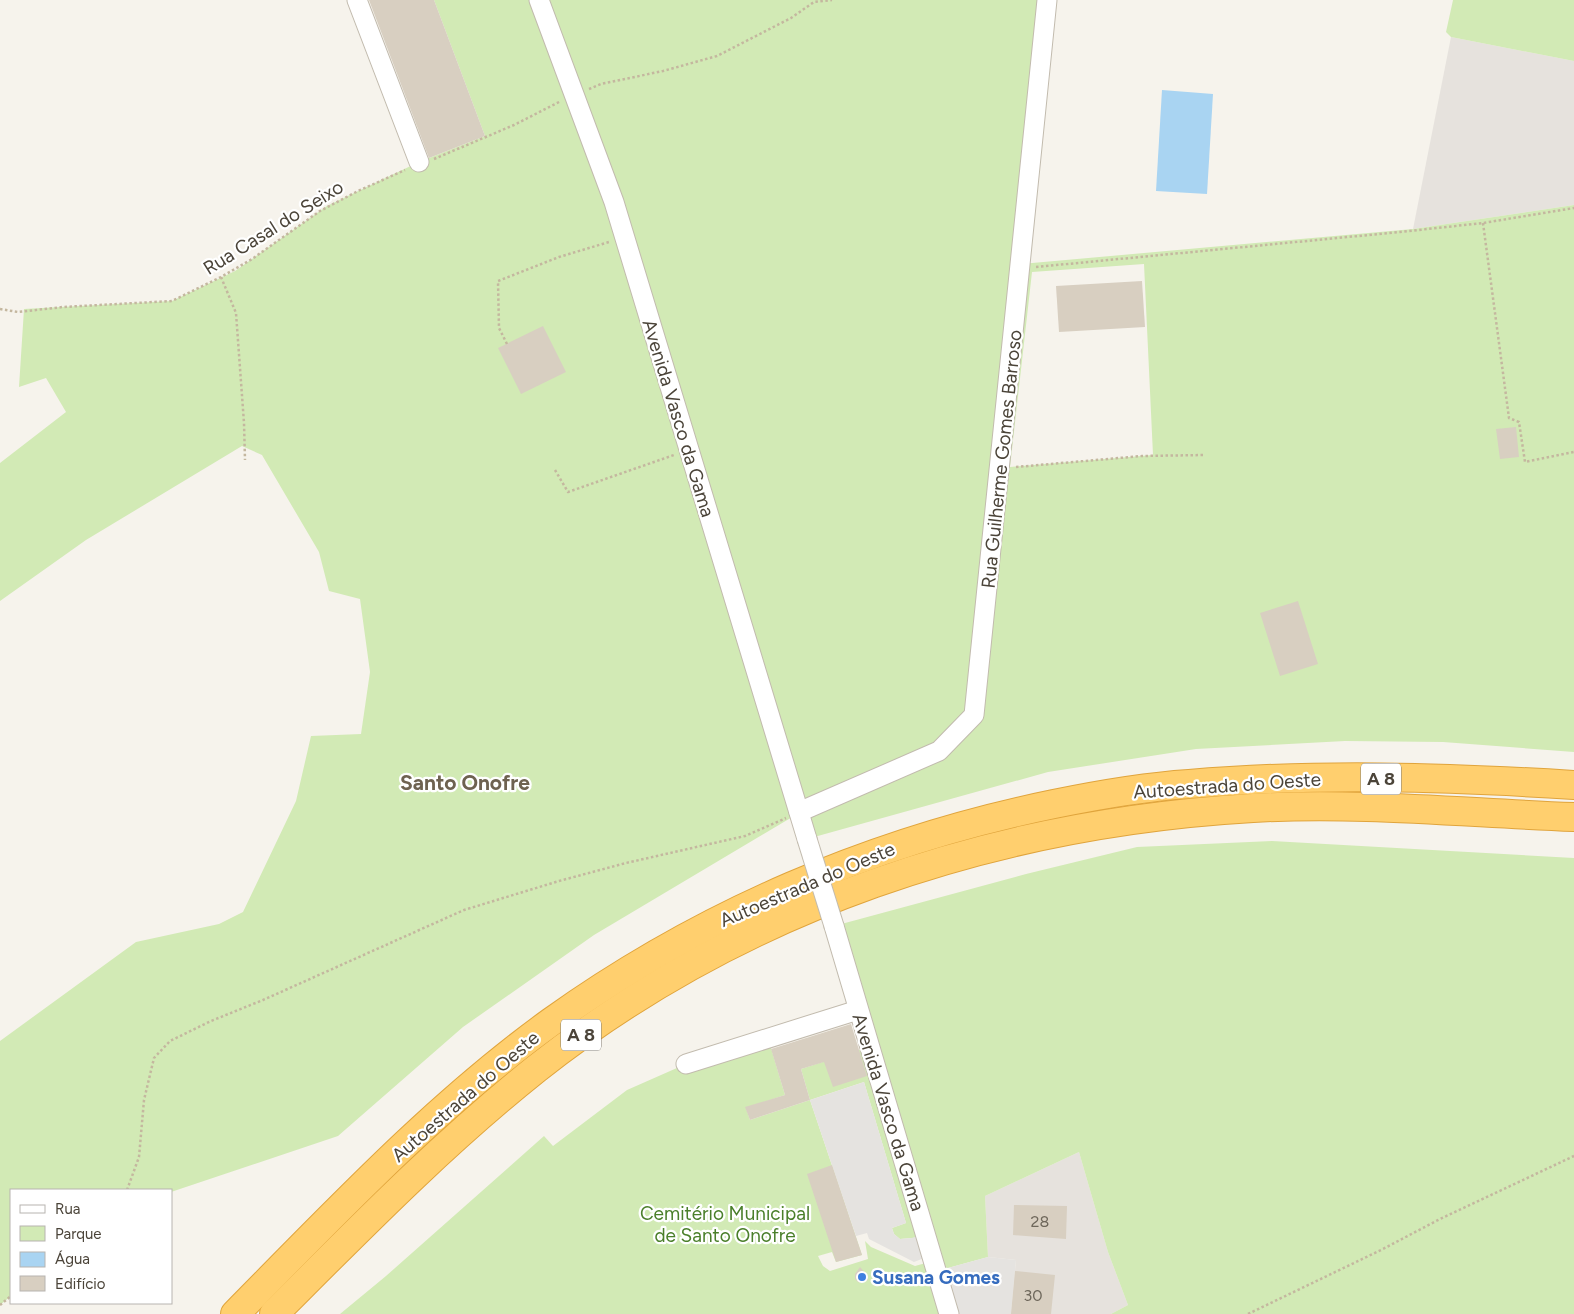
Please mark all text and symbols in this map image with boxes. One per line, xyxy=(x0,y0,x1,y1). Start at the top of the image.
street label: Rua Casal do Seixo xyxy=(199,175,348,280)
street label: Avenida Vasco da Gama xyxy=(637,316,720,520)
street label: Rua Guilherme Gomes Barroso xyxy=(976,329,1027,589)
road number: A 8 xyxy=(1361,764,1401,794)
street label: Autoestrada do Oeste xyxy=(1132,767,1322,804)
district label: Santo Onofre xyxy=(400,770,530,795)
street label: Autoestrada do Oeste xyxy=(716,837,898,932)
street label: Avenida Vasco da Gama xyxy=(847,1010,930,1214)
road number: A 8 xyxy=(561,1020,601,1050)
street label: Autoestrada do Oeste xyxy=(387,1026,544,1167)
legend xyxy=(10,1189,172,1304)
text: Rua xyxy=(55,1200,80,1218)
park label: Cemitério Municipal de Santo Onofre xyxy=(640,1202,810,1247)
house number: 28 xyxy=(1031,1212,1049,1231)
text: Parque xyxy=(55,1225,102,1243)
text: Água xyxy=(55,1250,90,1268)
place label: Susana Gomes xyxy=(872,1266,1000,1289)
marker: Susana Gomes xyxy=(856,1271,868,1283)
text: Edifício xyxy=(55,1275,106,1293)
house number: 30 xyxy=(1024,1286,1042,1305)

